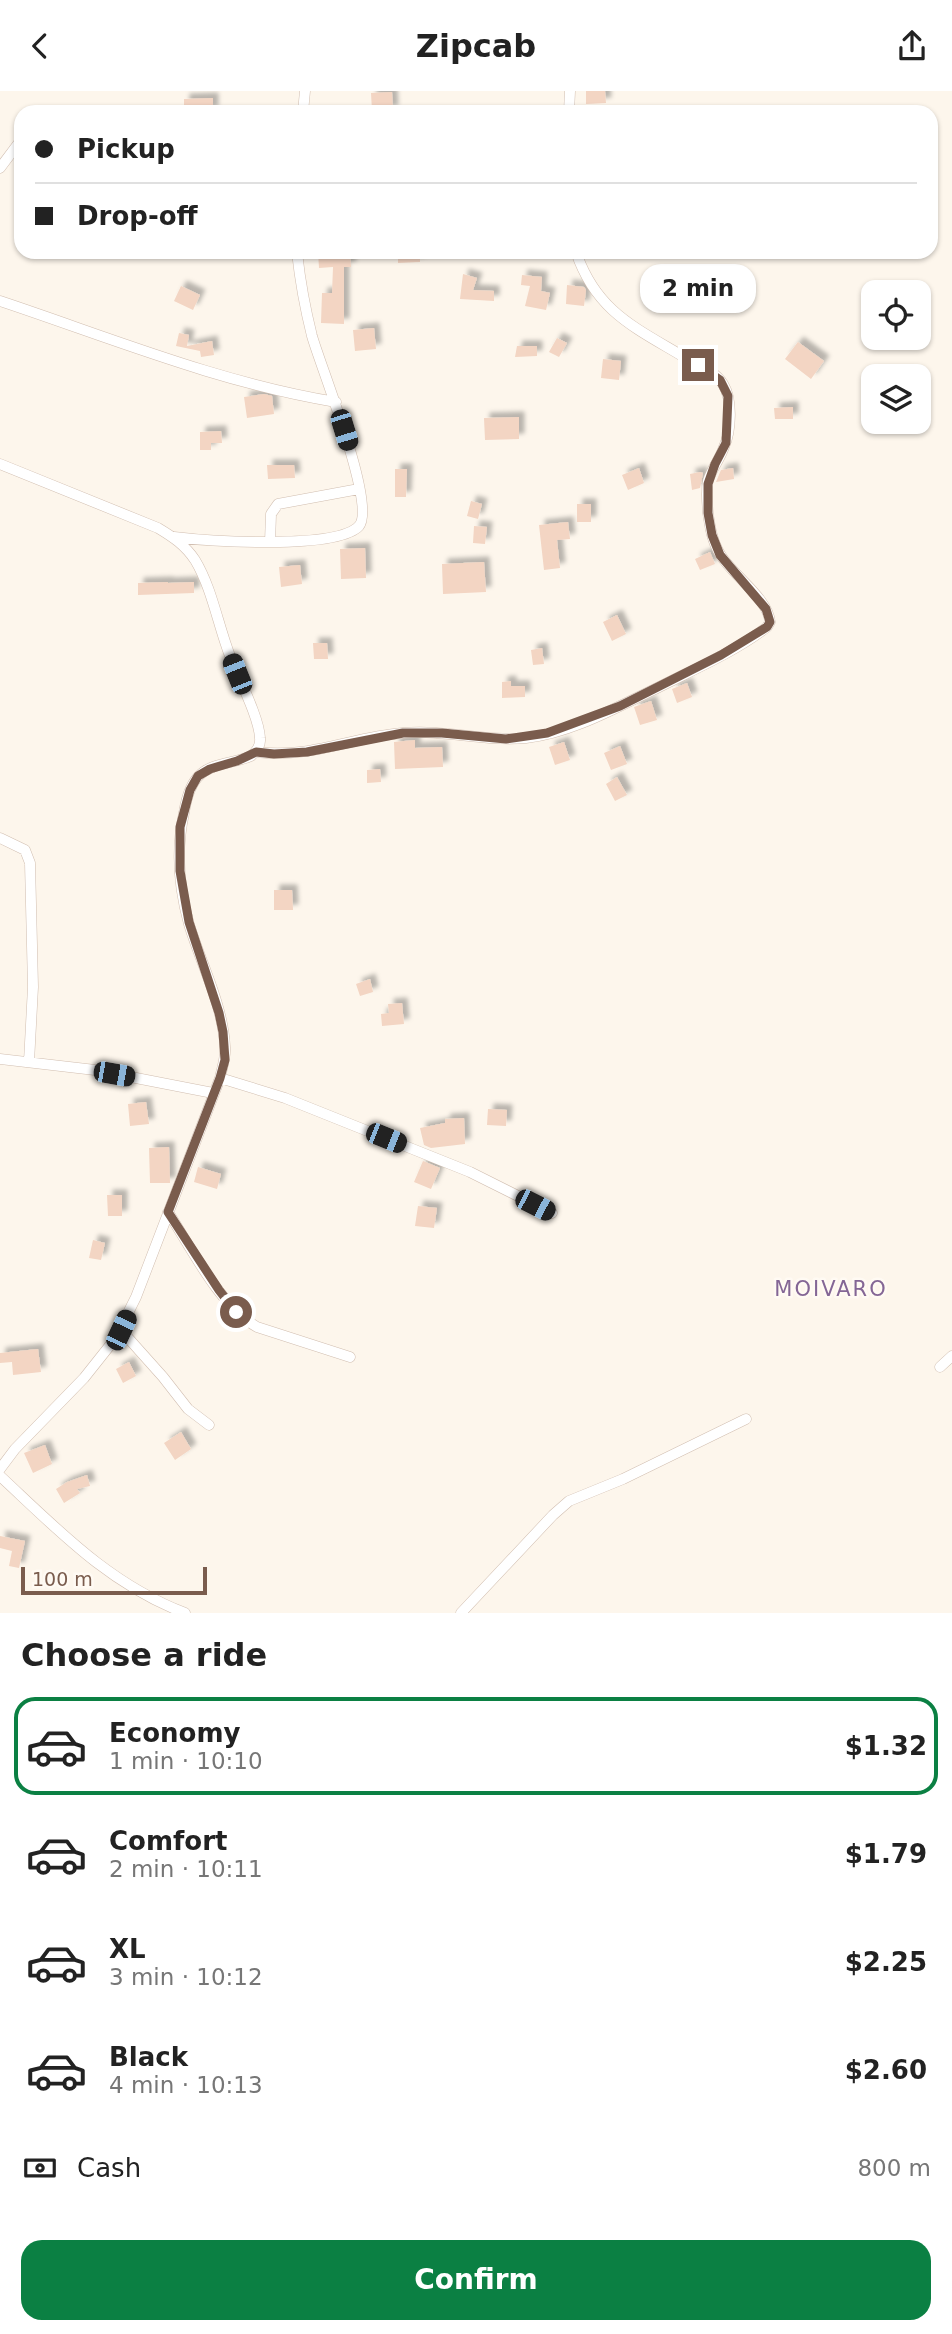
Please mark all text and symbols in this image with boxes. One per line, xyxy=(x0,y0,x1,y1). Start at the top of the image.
icon: back xyxy=(21,27,59,65)
text: Zipcab xyxy=(416,27,536,65)
icon: share xyxy=(893,27,931,65)
text: Pickup xyxy=(77,134,175,164)
text: Drop-off xyxy=(77,201,198,231)
callout: 2 min xyxy=(640,264,756,313)
text: 2 min xyxy=(662,275,734,301)
map controls xyxy=(861,280,931,434)
button: locate xyxy=(861,280,931,350)
route end xyxy=(682,349,714,381)
button: layers xyxy=(861,364,931,434)
car xyxy=(328,407,361,453)
car xyxy=(220,651,255,697)
car xyxy=(92,1060,137,1088)
car xyxy=(363,1120,410,1156)
car xyxy=(512,1186,559,1224)
district label: MOIVARO xyxy=(774,1277,888,1301)
route start xyxy=(220,1296,252,1328)
car xyxy=(103,1307,140,1353)
scale bar xyxy=(21,1564,206,1596)
text: 100 m xyxy=(32,1568,93,1590)
text: Choose a ride xyxy=(21,1636,267,1674)
icon: car xyxy=(25,1715,88,1778)
text: Economy xyxy=(109,1718,240,1748)
text: $1.32 xyxy=(845,1731,927,1761)
text: 1 min · 10:10 xyxy=(109,1748,263,1774)
icon: car xyxy=(25,1823,88,1886)
text: Comfort xyxy=(109,1826,227,1856)
text: $1.79 xyxy=(845,1839,927,1869)
text: 2 min · 10:11 xyxy=(109,1856,263,1882)
icon: car xyxy=(25,1931,88,1994)
text: XL xyxy=(109,1934,146,1964)
text: $2.25 xyxy=(845,1947,927,1977)
text: 3 min · 10:12 xyxy=(109,1964,263,1990)
icon: car xyxy=(25,2039,88,2102)
text: Black xyxy=(109,2042,188,2072)
text: $2.60 xyxy=(845,2055,927,2085)
text: 4 min · 10:13 xyxy=(109,2072,263,2098)
icon: cash xyxy=(21,2149,59,2187)
text: Cash xyxy=(77,2153,141,2183)
text: 800 m xyxy=(857,2155,931,2181)
button: Confirm xyxy=(21,2240,931,2320)

